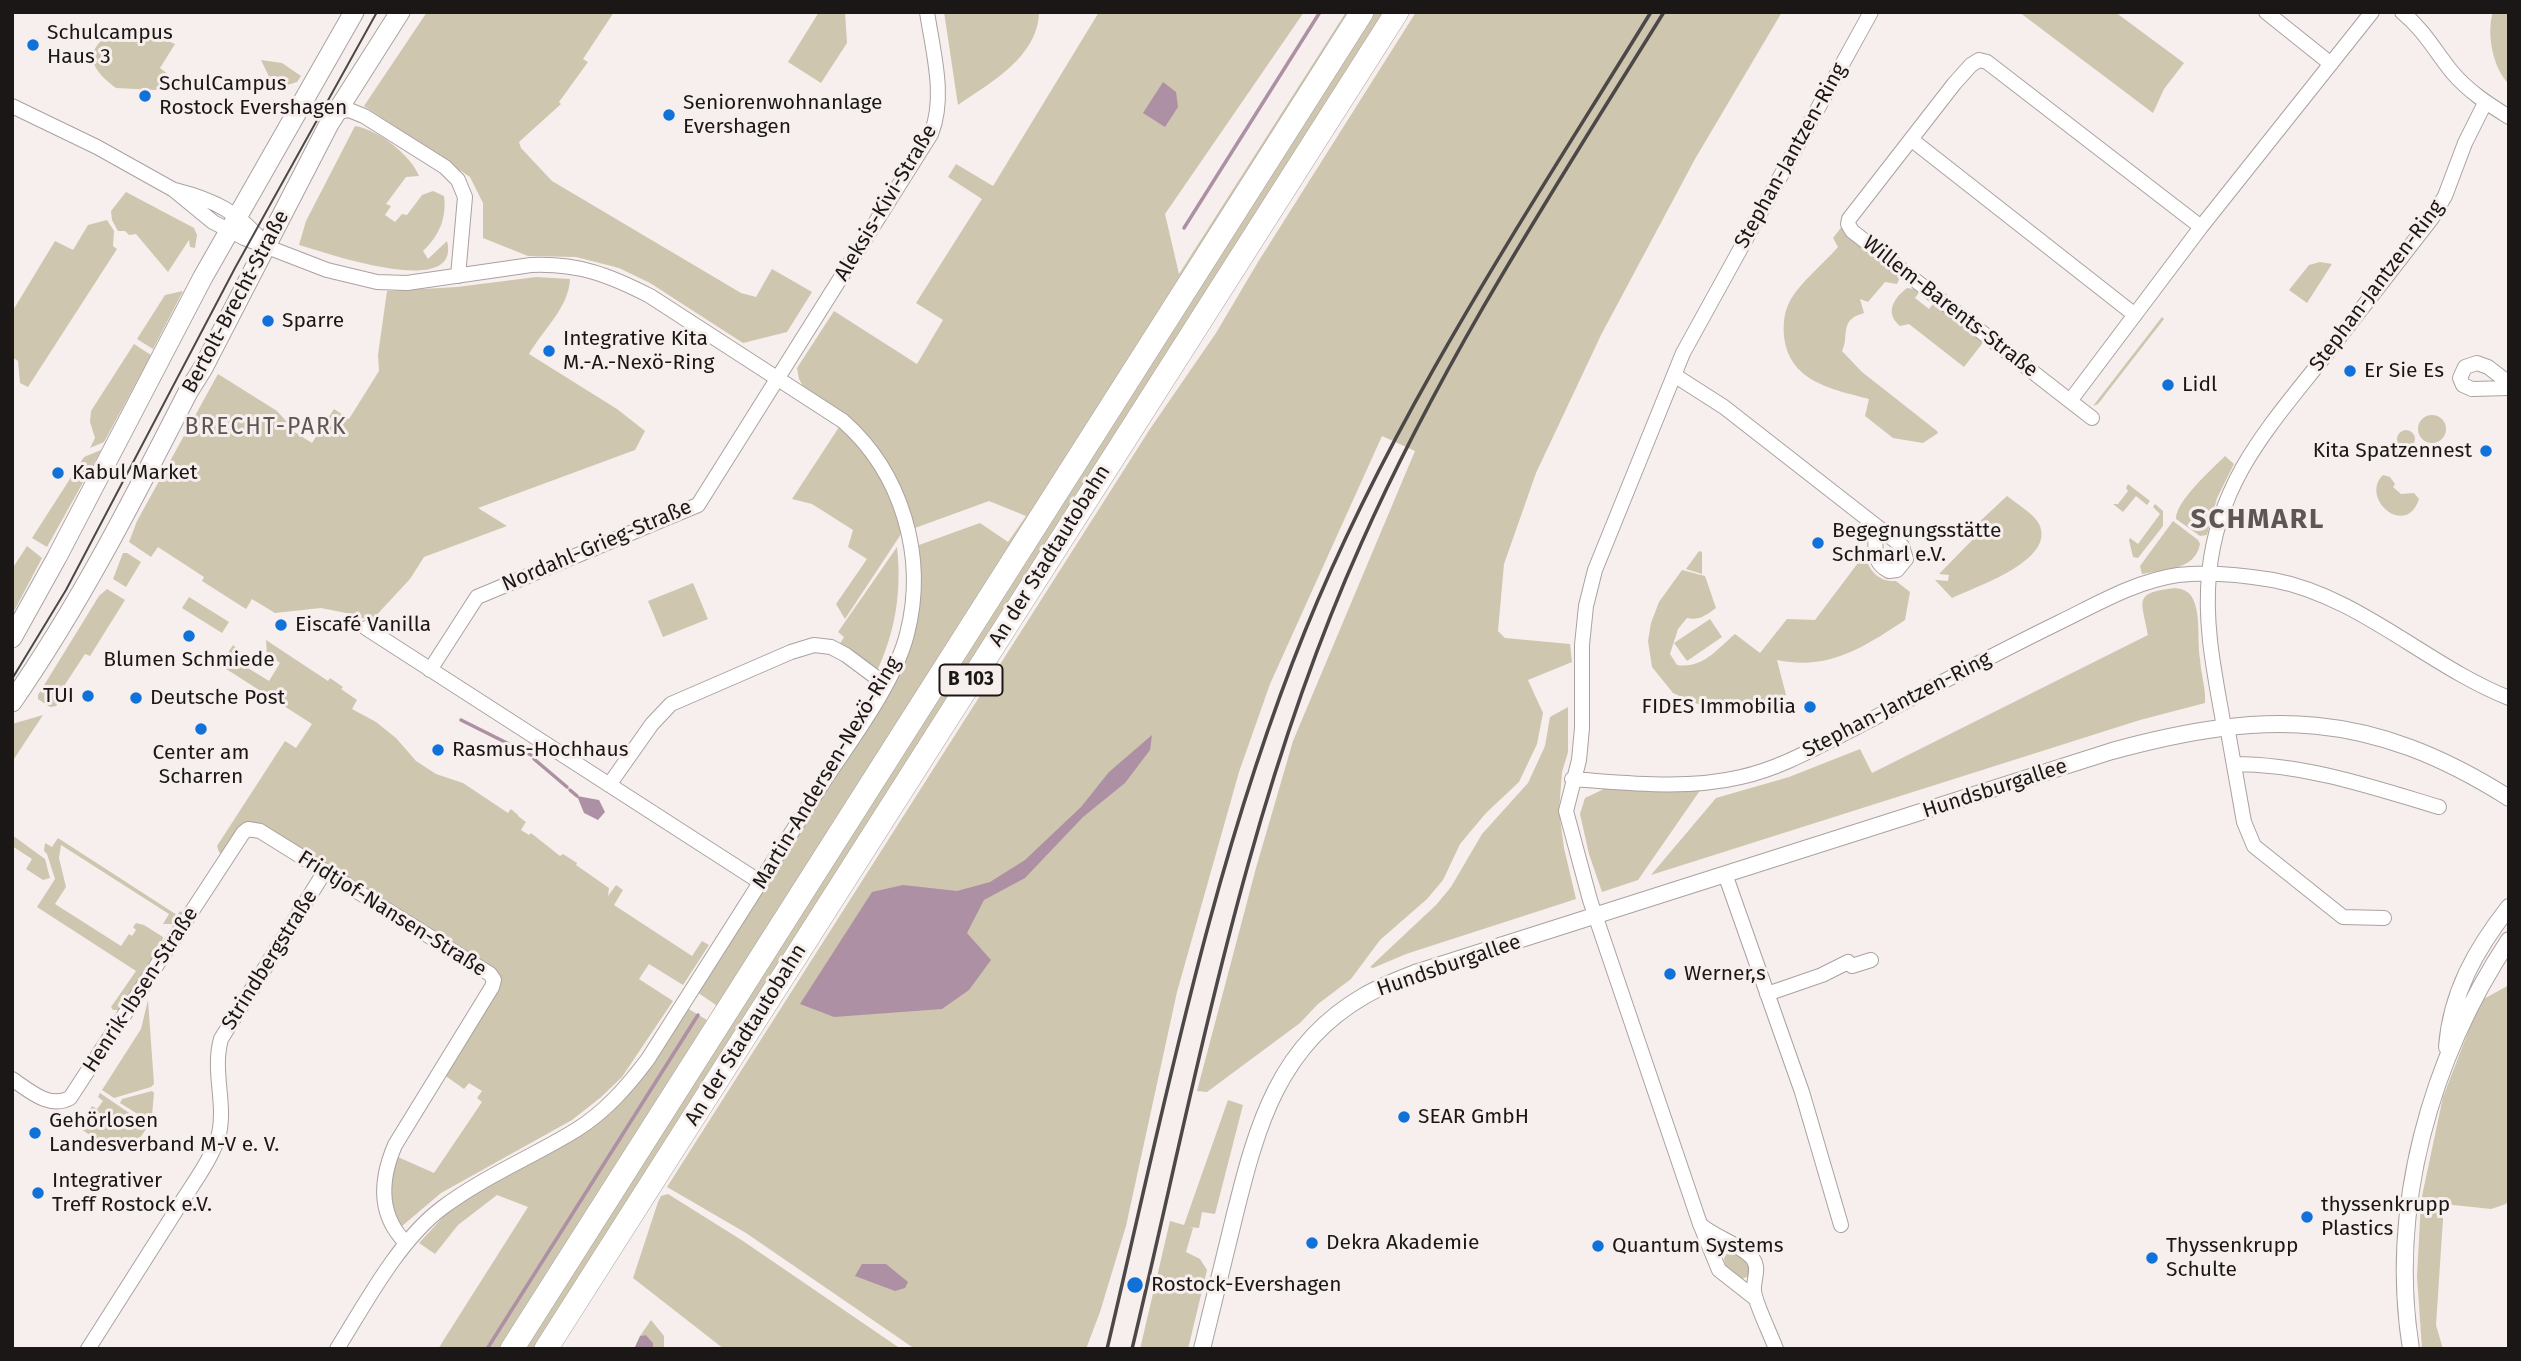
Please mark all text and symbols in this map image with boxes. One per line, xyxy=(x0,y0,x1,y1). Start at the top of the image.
place label: Schulcampus Haus 3 xyxy=(47,20,173,70)
marker: Schulcampus Haus 3 xyxy=(25,37,41,53)
street label: Stephan-Jantzen-Ring xyxy=(1730,59,1852,253)
place label: SchulCampus Rostock Evershagen xyxy=(159,71,347,121)
marker: SchulCampus Rostock Evershagen xyxy=(137,88,153,104)
place label: Seniorenwohnanlage Evershagen xyxy=(683,90,883,140)
marker: Seniorenwohnanlage Evershagen xyxy=(661,107,677,123)
street label: Aleksis-Kivi-Straße xyxy=(829,120,943,286)
street label: Stephan-Jantzen-Ring xyxy=(2304,195,2450,377)
street label: Bertolt-Brecht-Straße xyxy=(177,206,295,398)
street label: Willem-Barents-Straße xyxy=(1857,231,2043,383)
place label: Sparre xyxy=(282,308,344,334)
marker: Sparre xyxy=(260,313,276,329)
place label: Integrative Kita M.-A.-Nexö-Ring xyxy=(563,326,714,376)
marker: Integrative Kita M.-A.-Nexö-Ring xyxy=(541,343,557,359)
place label: Er Sie Es xyxy=(2364,358,2444,384)
marker: Er Sie Es xyxy=(2342,363,2358,379)
place label: Lidl xyxy=(2182,372,2217,398)
marker: Lidl xyxy=(2160,377,2176,393)
district label: BRECHT-PARK xyxy=(186,414,346,442)
place label: Kita Spatzennest xyxy=(2313,438,2472,464)
marker: Kita Spatzennest xyxy=(2478,443,2494,459)
place label: Kabul Market xyxy=(72,460,198,486)
street label: An der Stadtautobahn xyxy=(984,461,1116,651)
marker: Kabul Market xyxy=(50,465,66,481)
street label: Nordahl-Grieg-Straße xyxy=(498,495,696,597)
district label: SCHMARL xyxy=(2191,503,2325,537)
place label: Begegnungsstätte Schmarl e.V. xyxy=(1832,518,2001,568)
marker: Begegnungsstätte Schmarl e.V. xyxy=(1810,535,1826,551)
place label: Eiscafé Vanilla xyxy=(295,612,431,638)
marker: Eiscafé Vanilla xyxy=(273,617,289,633)
marker: Blumen Schmiede xyxy=(181,628,197,644)
place label: Blumen Schmiede xyxy=(103,647,275,673)
street label: Stephan-Jantzen-Ring xyxy=(1799,647,1995,763)
street label: Martin-Andersen-Nexö-Ring xyxy=(748,652,906,894)
road number: B 103 xyxy=(940,664,1002,695)
place label: TUI xyxy=(43,683,74,709)
place label: Deutsche Post xyxy=(150,685,285,711)
marker: TUI xyxy=(80,688,96,704)
marker: Deutsche Post xyxy=(128,690,144,706)
place label: FIDES Immobilia xyxy=(1642,694,1796,720)
marker: FIDES Immobilia xyxy=(1802,699,1818,715)
marker: Center am Scharren xyxy=(193,721,209,737)
place label: Rasmus-Hochhaus xyxy=(452,737,628,763)
place label: Center am Scharren xyxy=(153,740,249,790)
marker: Rasmus-Hochhaus xyxy=(430,742,446,758)
street label: Hundsburgallee xyxy=(1920,754,2070,824)
street label: Fridtjof-Nansen-Straße xyxy=(293,846,491,982)
street label: Strindbergstraße xyxy=(217,885,323,1035)
street label: Henrik-Ibsen-Straße xyxy=(78,903,204,1077)
street label: Hundsburgallee xyxy=(1374,930,1524,1002)
street label: An der Stadtautobahn xyxy=(680,940,812,1130)
place label: Werner,s xyxy=(1684,961,1766,987)
marker: Werner,s xyxy=(1662,966,1678,982)
place label: SEAR GmbH xyxy=(1418,1104,1529,1130)
place label: Gehörlosen Landesverband M-V e. V. xyxy=(49,1108,279,1158)
marker: SEAR GmbH xyxy=(1396,1109,1412,1125)
marker: Gehörlosen Landesverband M-V e. V. xyxy=(27,1125,43,1141)
place label: Integrativer Treff Rostock e.V. xyxy=(52,1168,212,1218)
marker: Integrativer Treff Rostock e.V. xyxy=(30,1185,46,1201)
place label: thyssenkrupp Plastics xyxy=(2321,1192,2450,1242)
marker: thyssenkrupp Plastics xyxy=(2299,1209,2315,1225)
place label: Dekra Akademie xyxy=(1326,1230,1479,1256)
place label: Quantum Systems xyxy=(1612,1233,1784,1259)
place label: Thyssenkrupp Schulte xyxy=(2166,1233,2298,1283)
marker: Dekra Akademie xyxy=(1304,1235,1320,1251)
marker: Quantum Systems xyxy=(1590,1238,1606,1254)
marker: Thyssenkrupp Schulte xyxy=(2144,1250,2160,1266)
place label: Rostock-Evershagen xyxy=(1151,1272,1341,1298)
marker: Rostock-Evershagen xyxy=(1125,1275,1145,1295)

